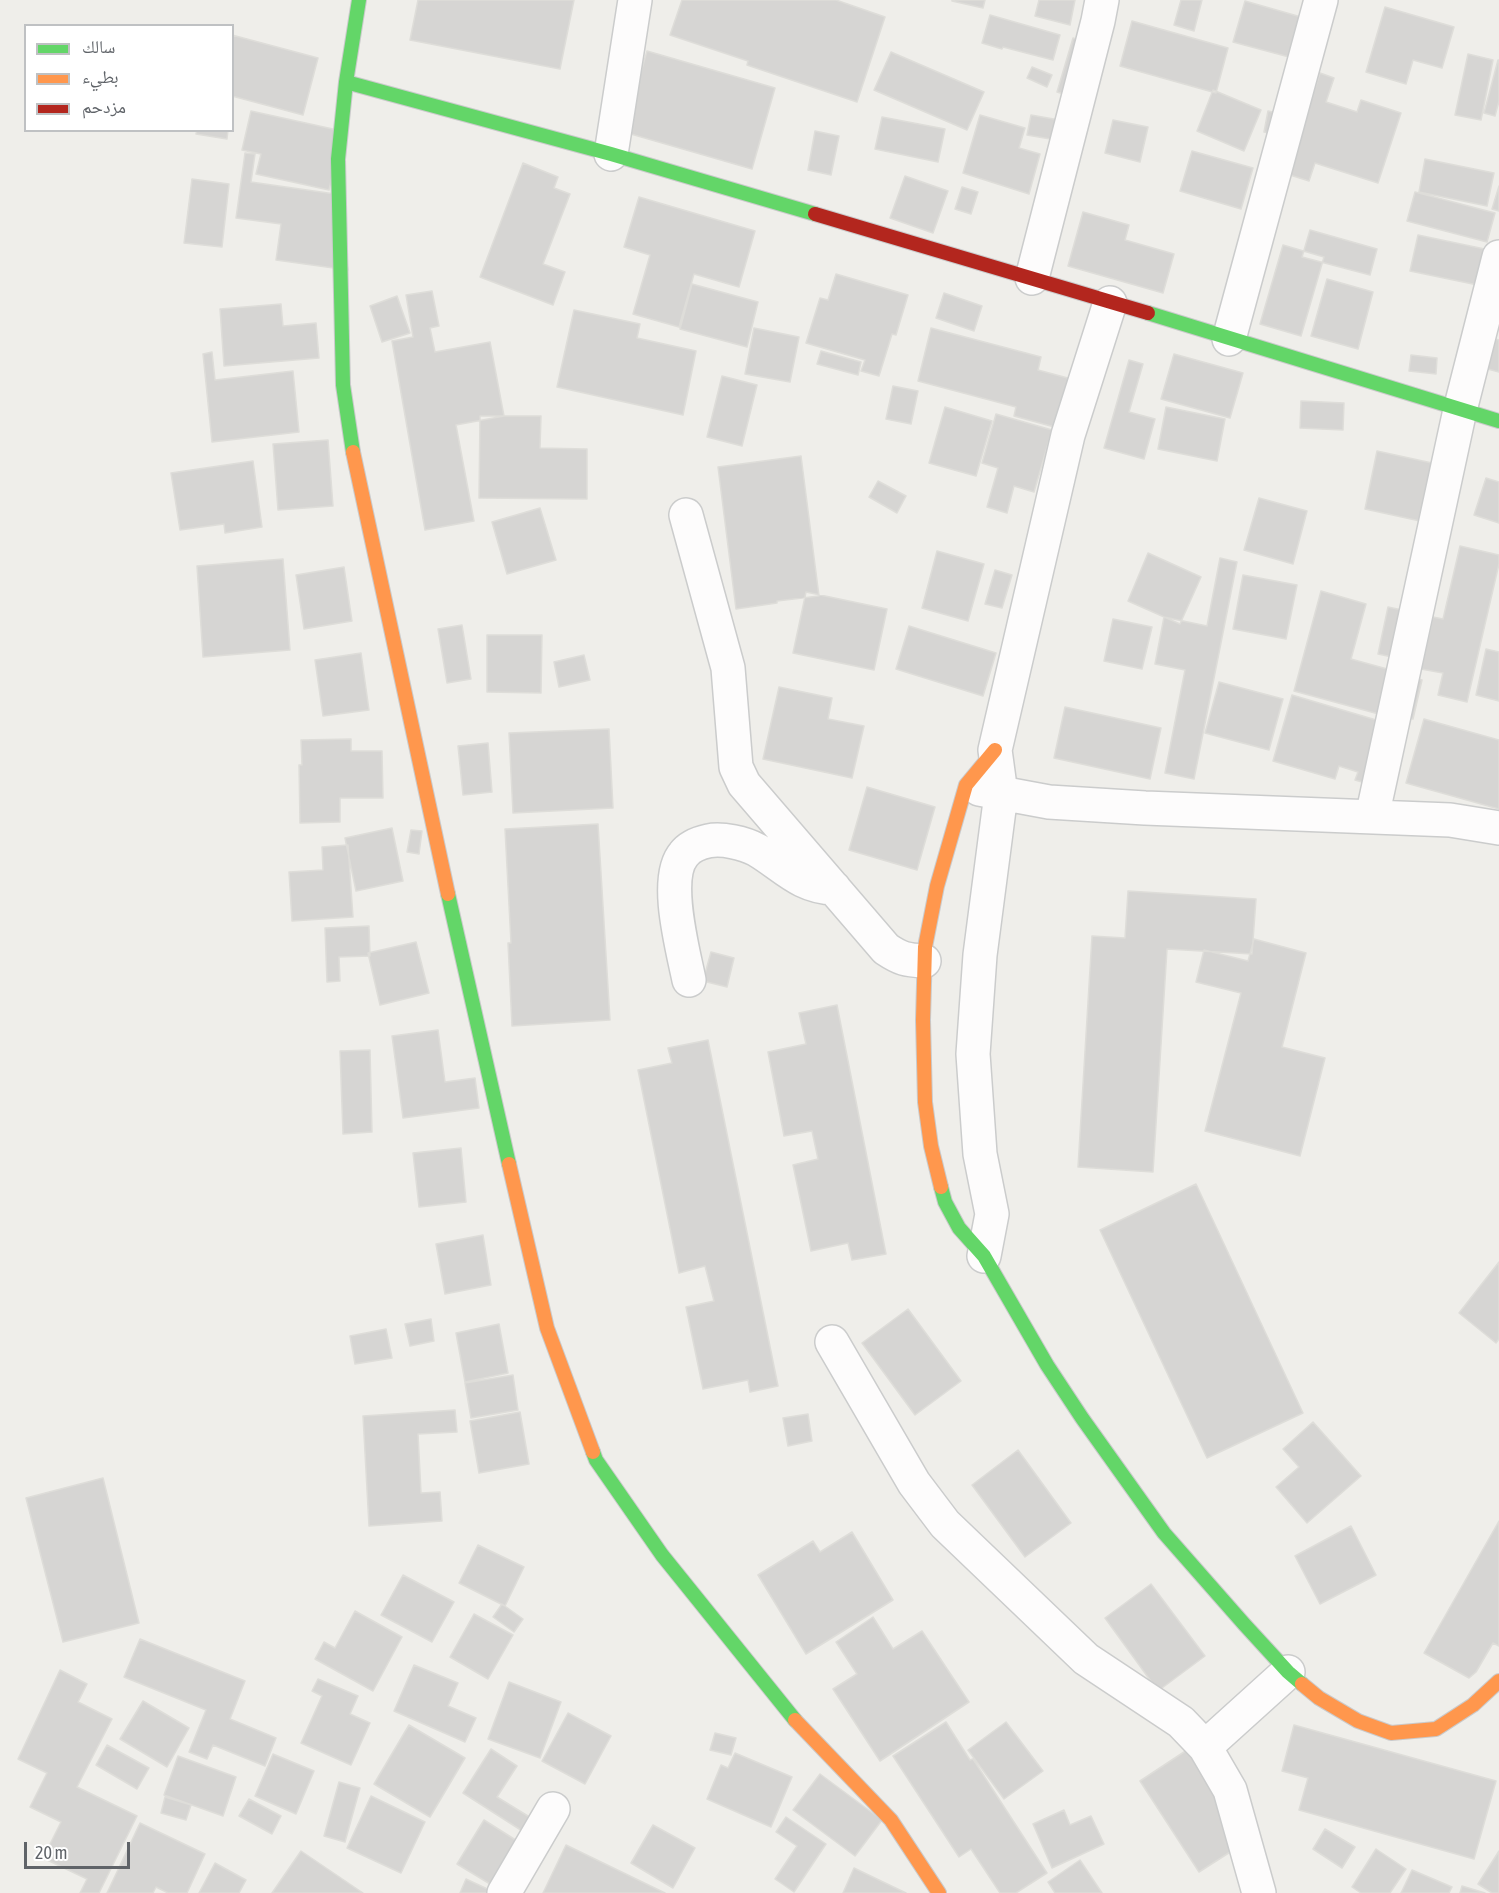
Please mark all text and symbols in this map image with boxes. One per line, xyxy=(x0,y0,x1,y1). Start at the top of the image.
legend xyxy=(24,24,234,132)
text: سالك xyxy=(82,36,115,57)
text: بطيء xyxy=(82,66,119,87)
text: مزدحم xyxy=(82,96,126,117)
scale bar xyxy=(27,1830,134,1868)
text: 20 m xyxy=(35,1842,67,1863)

